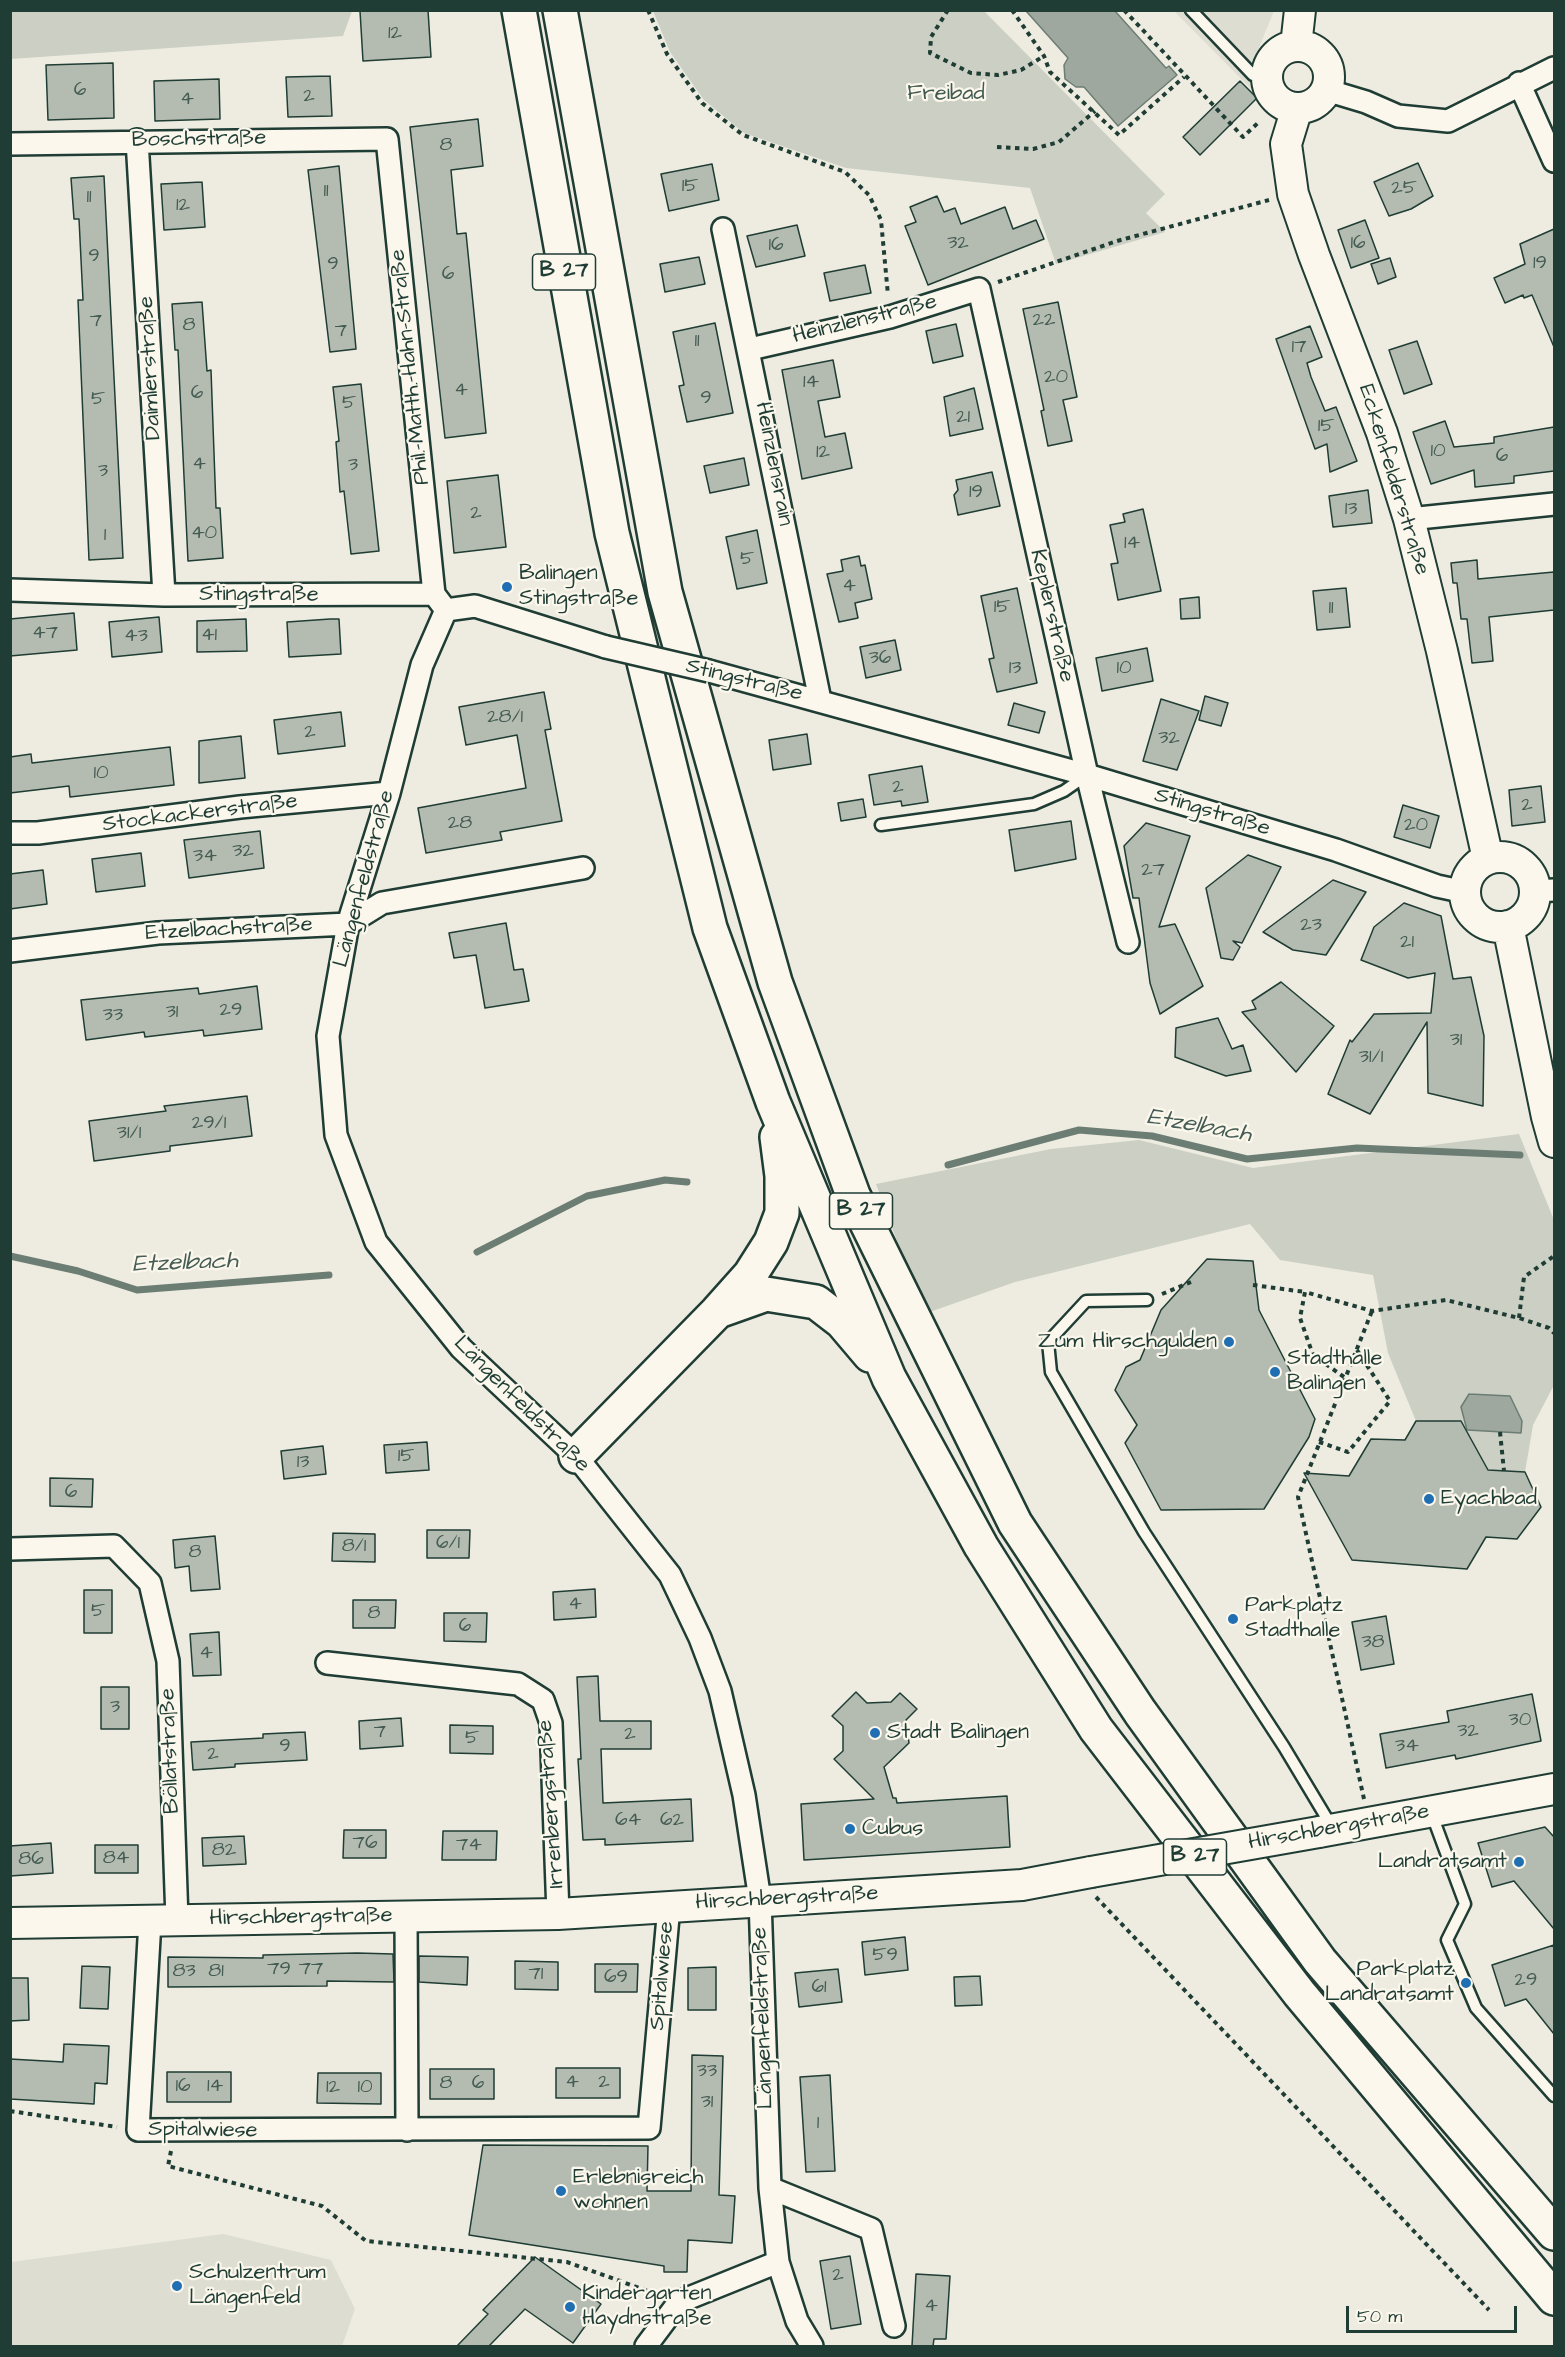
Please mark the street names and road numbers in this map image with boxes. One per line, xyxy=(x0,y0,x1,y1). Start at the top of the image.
street label: Boschstraße xyxy=(131,126,267,154)
street label: Phil.-Matth.-Hahn-Straße xyxy=(385,248,437,486)
road number: B 27 xyxy=(532,254,596,290)
street label: Heinzlenstraße xyxy=(790,289,940,351)
street label: Daimlerstraße xyxy=(134,295,168,441)
street label: Eckenfelderstraße xyxy=(1351,382,1435,578)
street label: Heinzlensrain xyxy=(748,400,798,528)
street label: Keplerstraße xyxy=(1023,547,1079,685)
street label: Stingstraße xyxy=(199,582,319,608)
street label: Stingstraße xyxy=(683,654,805,708)
street label: Stingstraße xyxy=(1151,783,1273,843)
street label: Längenfeldstraße xyxy=(329,788,401,970)
street label: Stockackerstraße xyxy=(101,789,299,839)
street label: Etzelbachstraße xyxy=(145,912,313,948)
road number: B 27 xyxy=(830,1193,892,1229)
street label: Längenfeldstraße xyxy=(447,1331,595,1479)
street label: Böllatstraße xyxy=(156,1688,186,1814)
street label: Irrenbergstraße xyxy=(533,1719,571,1889)
street label: Hirschbergstraße xyxy=(1247,1799,1431,1857)
road number: B 27 xyxy=(1164,1839,1226,1875)
street label: Hirschbergstraße xyxy=(695,1881,879,1917)
street label: Hirschbergstraße xyxy=(209,1903,393,1933)
street label: Spitalwiese xyxy=(645,1920,681,2032)
street label: Längenfeldstraße xyxy=(748,1927,780,2109)
street label: Spitalwiese xyxy=(148,2117,258,2145)

